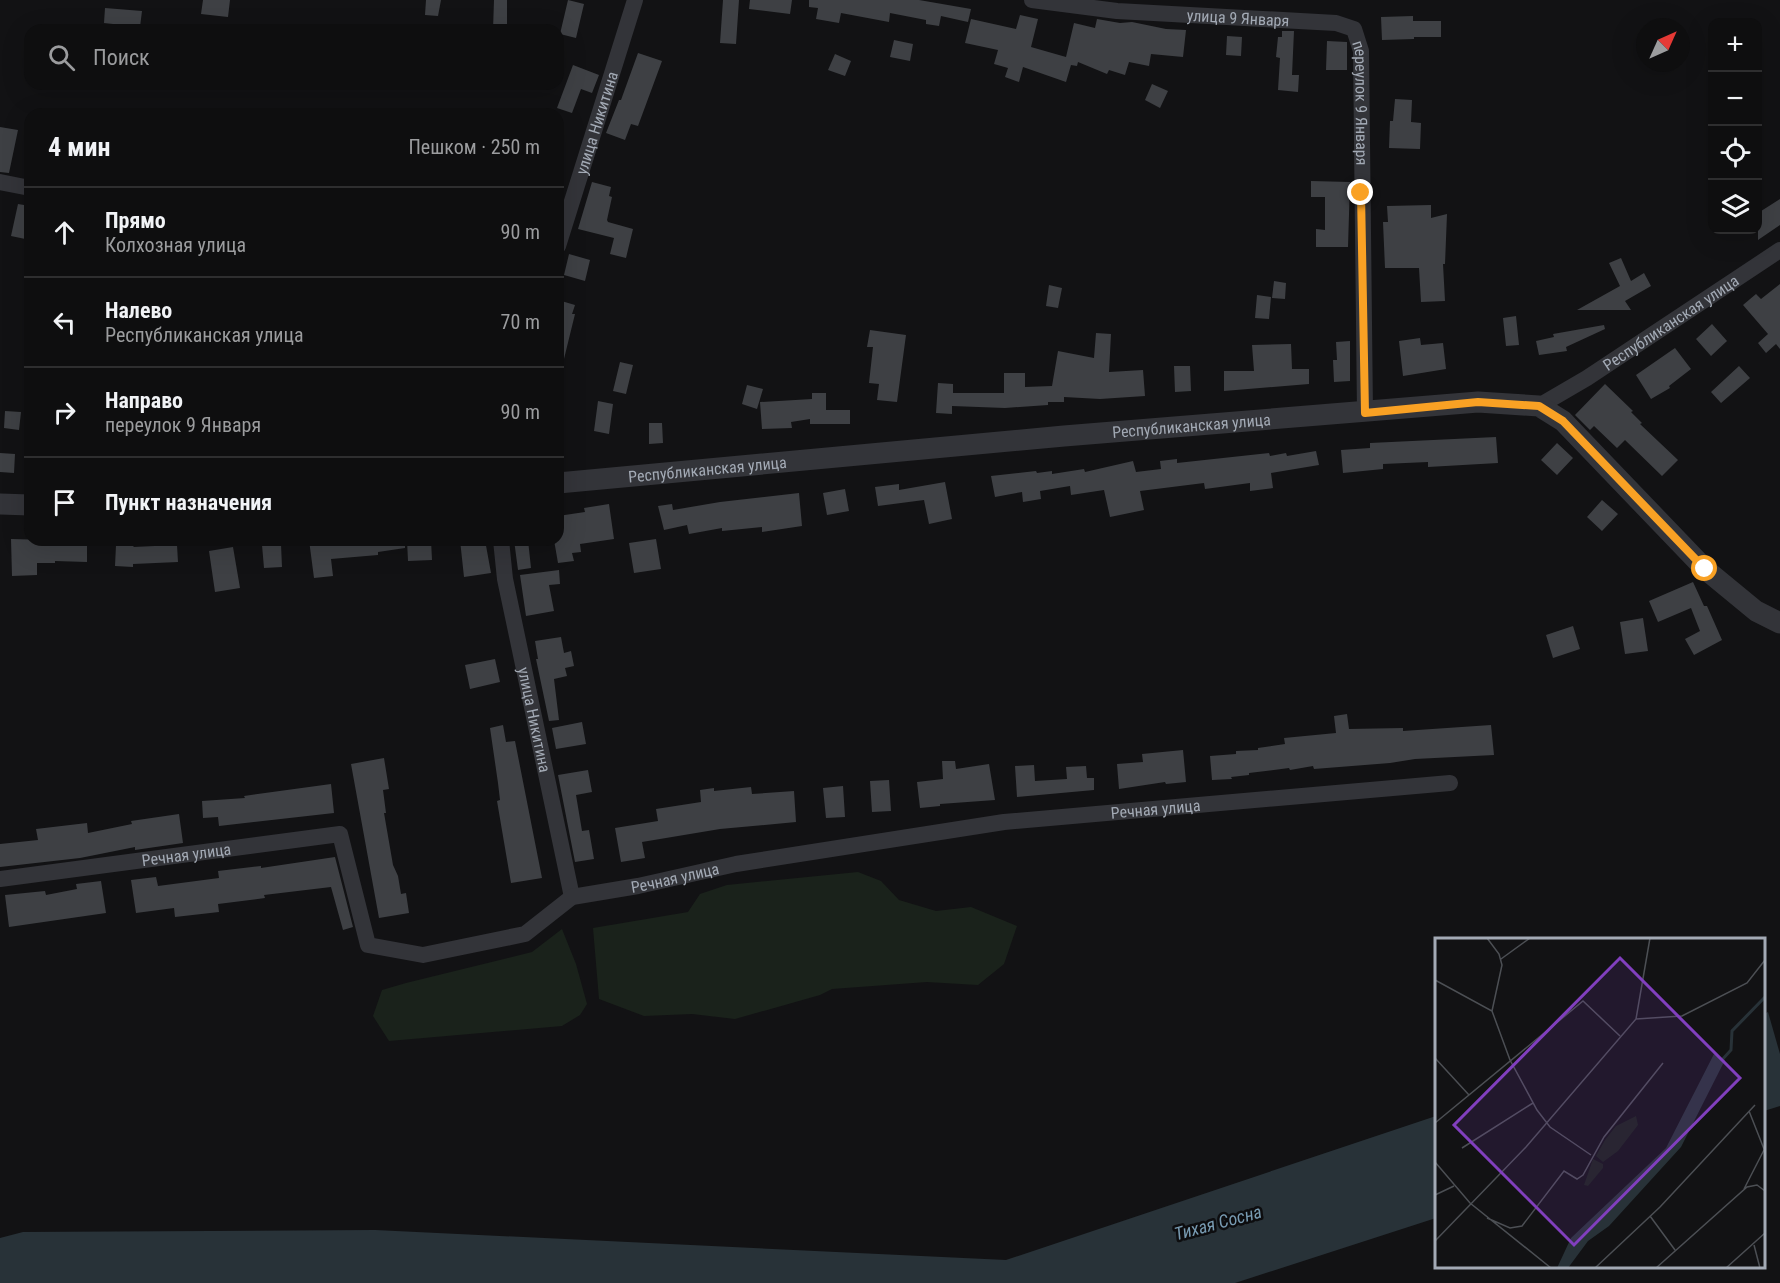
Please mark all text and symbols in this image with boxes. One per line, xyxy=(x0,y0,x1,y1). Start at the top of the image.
street label: улица 9 Января xyxy=(1186,6,1290,30)
north arrow xyxy=(1636,18,1690,72)
map controls xyxy=(1708,18,1762,234)
button: + xyxy=(1708,18,1762,72)
search box xyxy=(24,24,564,90)
street label: переулок 9 Января xyxy=(1348,38,1371,165)
icon: search xyxy=(45,41,78,74)
text: Поиск xyxy=(93,45,150,70)
street label: улица Никитина xyxy=(572,69,622,177)
button: − xyxy=(1708,72,1762,126)
button: locate xyxy=(1708,126,1762,180)
text: 4 мин xyxy=(48,132,110,162)
text: Пешком · 250 m xyxy=(408,135,540,159)
route end xyxy=(1347,179,1373,205)
button: layers xyxy=(1708,180,1762,234)
text: Прямо xyxy=(105,208,166,233)
icon: ahead xyxy=(48,216,81,249)
text: 90 m xyxy=(501,220,540,244)
text: Колхозная улица xyxy=(105,233,246,257)
street label: Республиканская улица xyxy=(1599,271,1742,375)
text: Налево xyxy=(105,298,172,323)
icon: left xyxy=(48,306,81,339)
text: 70 m xyxy=(501,310,540,334)
text: Республиканская улица xyxy=(105,323,304,347)
text: Направо xyxy=(105,388,183,413)
icon: right xyxy=(48,396,81,429)
text: 90 m xyxy=(501,400,540,424)
street label: Республиканская улица xyxy=(1111,410,1271,442)
text: переулок 9 Января xyxy=(105,413,261,437)
street label: Республиканская улица xyxy=(627,453,787,486)
icon: arrive xyxy=(48,486,81,519)
text: Пункт назначения xyxy=(105,490,272,515)
route start xyxy=(1691,555,1717,581)
street label: улица Никитина xyxy=(514,665,554,774)
street label: Речная улица xyxy=(1110,796,1201,823)
street label: Речная улица xyxy=(141,840,232,870)
street label: Речная улица xyxy=(629,859,721,897)
inset map xyxy=(1435,938,1765,1268)
water label: Тихая Сосна xyxy=(1172,1201,1264,1244)

